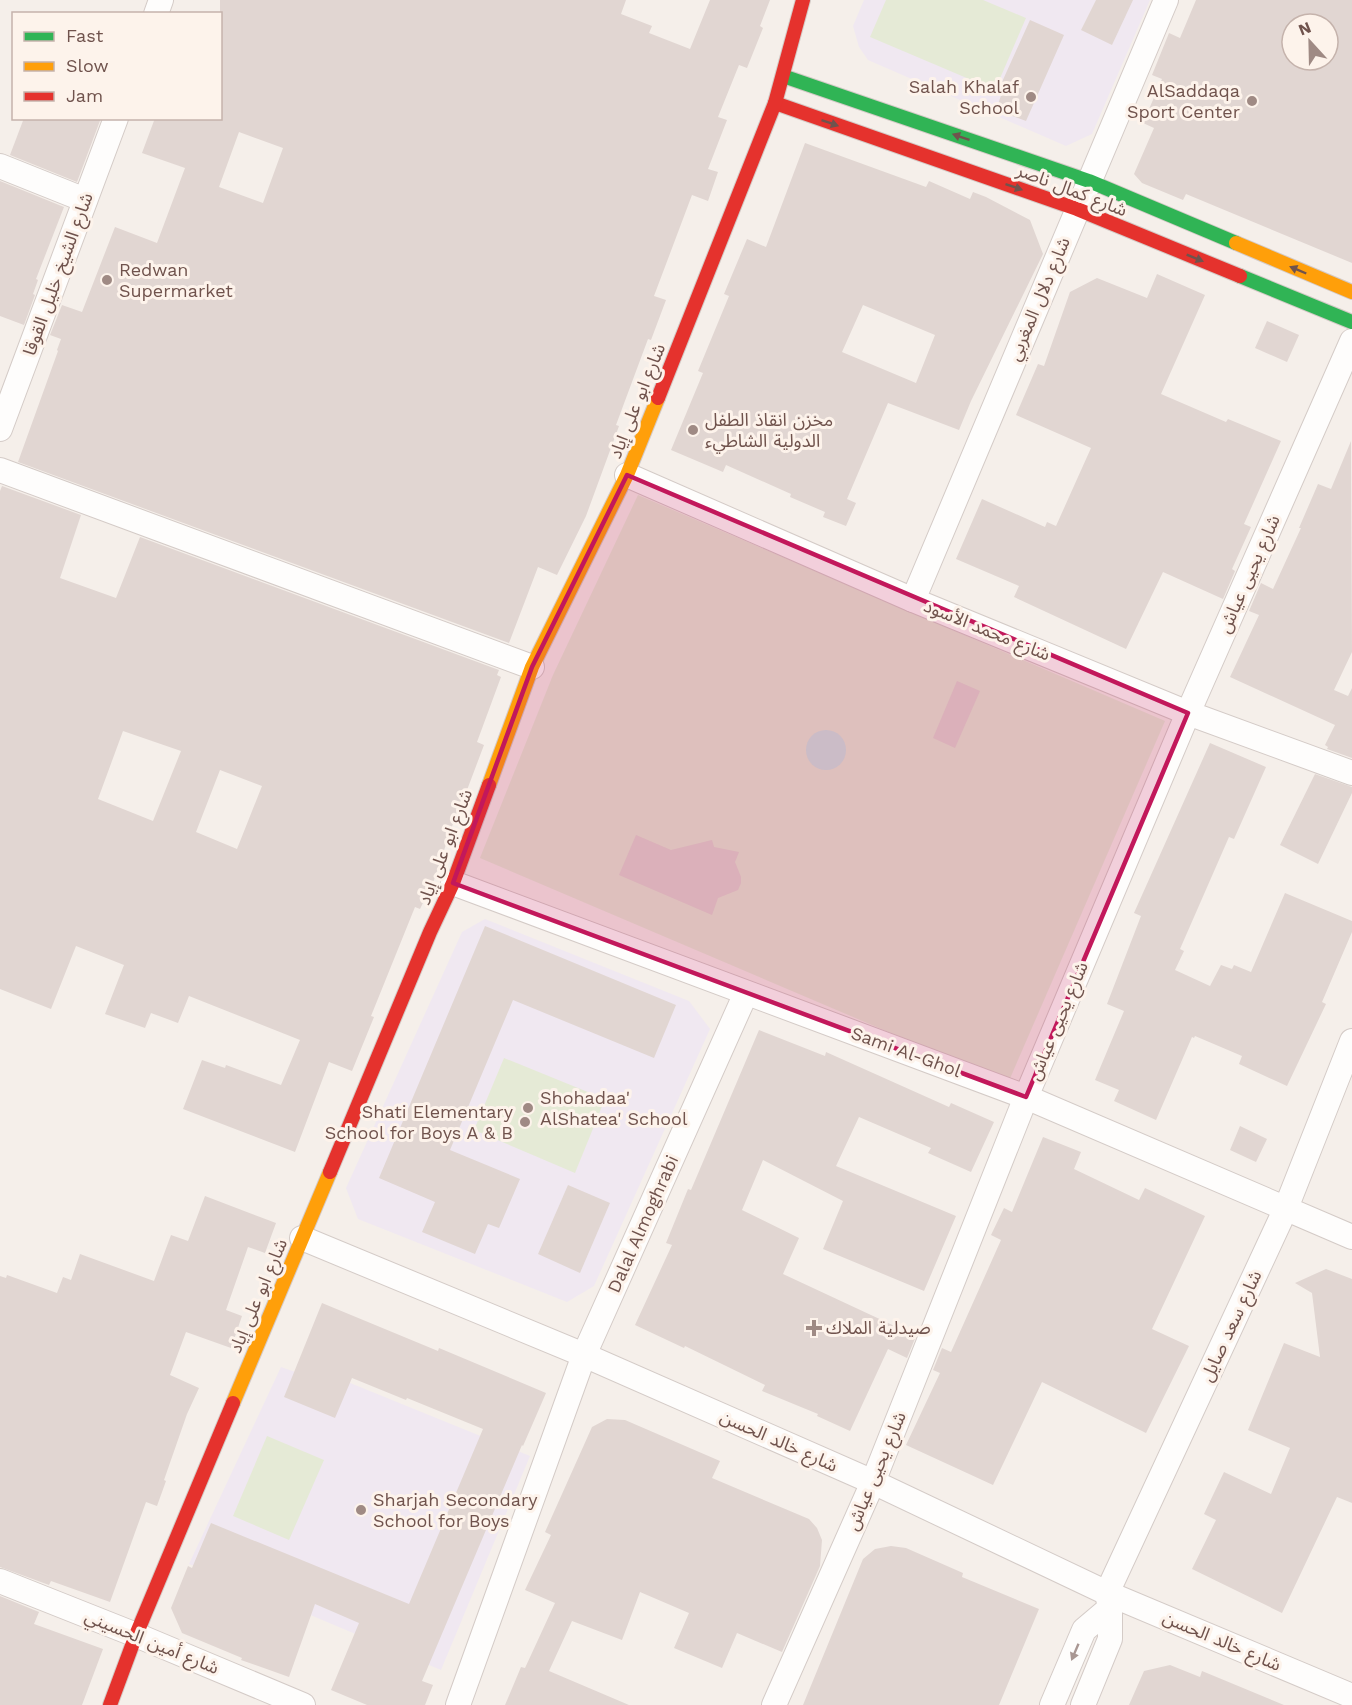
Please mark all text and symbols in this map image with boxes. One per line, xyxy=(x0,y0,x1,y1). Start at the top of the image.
legend xyxy=(12,12,222,120)
north arrow xyxy=(1280,12,1340,72)
text: N xyxy=(1296,18,1314,40)
text: Fast xyxy=(66,25,104,46)
text: Slow xyxy=(66,55,109,76)
place label: Salah Khalaf School xyxy=(909,76,1019,118)
place label: AlSaddaqa Sport Center xyxy=(1127,80,1240,122)
text: Jam xyxy=(66,85,103,106)
marker: Salah Khalaf School xyxy=(1024,90,1038,104)
marker: AlSaddaqa Sport Center xyxy=(1245,94,1259,108)
one-way arrow xyxy=(821,118,839,128)
one-way arrow xyxy=(952,131,970,141)
street label: شارع كمال ناصر xyxy=(1012,159,1130,224)
one-way arrow xyxy=(1005,183,1023,193)
street label: شارع الشيخ خليل القوقا xyxy=(18,190,101,359)
street label: شارع دلال المغربي xyxy=(1003,234,1078,365)
one-way arrow xyxy=(1187,253,1205,263)
place label: Redwan Supermarket xyxy=(119,259,233,301)
one-way arrow xyxy=(1290,265,1307,274)
marker: Redwan Supermarket xyxy=(100,273,114,287)
street label: شارع ابو على إياد xyxy=(604,340,673,463)
place label: مخزن انقاذ الطفل الدولية الشاطيء xyxy=(705,409,833,454)
marker: مخزن انقاذ الطفل الدولية الشاطيء xyxy=(686,423,700,437)
street label: شارع يحيى عياش xyxy=(1213,512,1288,638)
street label: شارع محمد الأسود xyxy=(920,595,1053,668)
street label: شارع ابو على إياد xyxy=(413,786,480,909)
street label: شارع يحيى عياش xyxy=(1023,958,1096,1085)
street label: Sami Al-Ghol xyxy=(848,1022,964,1081)
place label: Shohadaa' AlShatea' School xyxy=(540,1087,688,1129)
place label: Shati Elementary School for Boys A & B xyxy=(325,1101,514,1143)
marker: Shohadaa' AlShatea' School xyxy=(521,1101,535,1115)
marker: Shati Elementary School for Boys A & B xyxy=(518,1115,532,1129)
street label: Dalal Almoghrabi xyxy=(603,1152,682,1296)
street label: شارع ابو على إياد xyxy=(224,1235,295,1358)
street label: شارع سعد صايل xyxy=(1196,1267,1269,1386)
place label: صيدلية الملاك xyxy=(826,1317,931,1338)
marker: صيدلية الملاك xyxy=(807,1321,821,1335)
street label: شارع خالد الحسن xyxy=(716,1405,841,1479)
street label: شارع يحيى عياش xyxy=(841,1408,914,1535)
place label: Sharjah Secondary School for Boys xyxy=(373,1489,538,1531)
marker: Sharjah Secondary School for Boys xyxy=(354,1503,368,1517)
street label: شارع أمين الحسيني xyxy=(81,1605,222,1682)
street label: شارع خالد الحسن xyxy=(1158,1606,1284,1679)
one-way arrow xyxy=(1070,1644,1080,1662)

